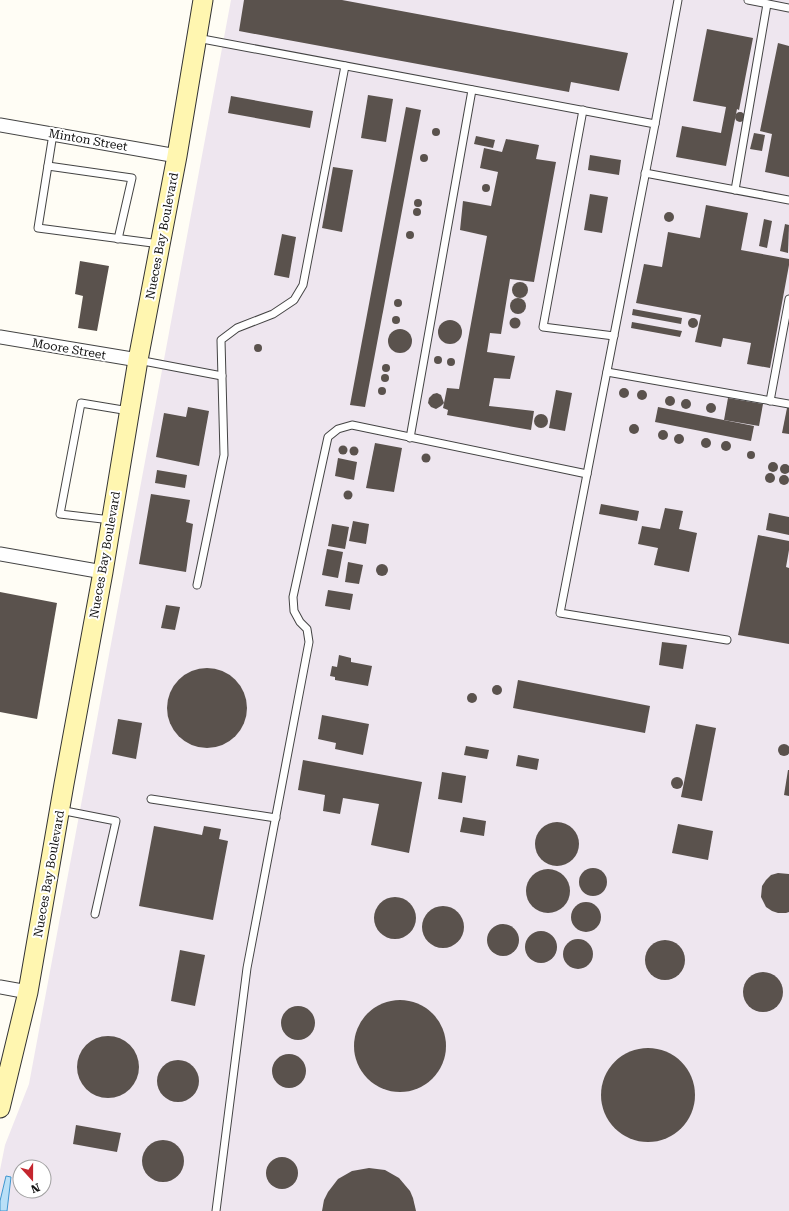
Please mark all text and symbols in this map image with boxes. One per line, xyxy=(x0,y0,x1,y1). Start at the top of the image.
street label: Minton Street xyxy=(47,126,129,154)
street label: Nueces Bay Boulevard xyxy=(143,171,181,301)
street label: Moore Street xyxy=(31,336,108,362)
street label: Nueces Bay Boulevard xyxy=(87,490,123,620)
street label: Nueces Bay Boulevard xyxy=(31,809,67,939)
north arrow xyxy=(12,1159,52,1199)
text: N xyxy=(29,1180,42,1196)

